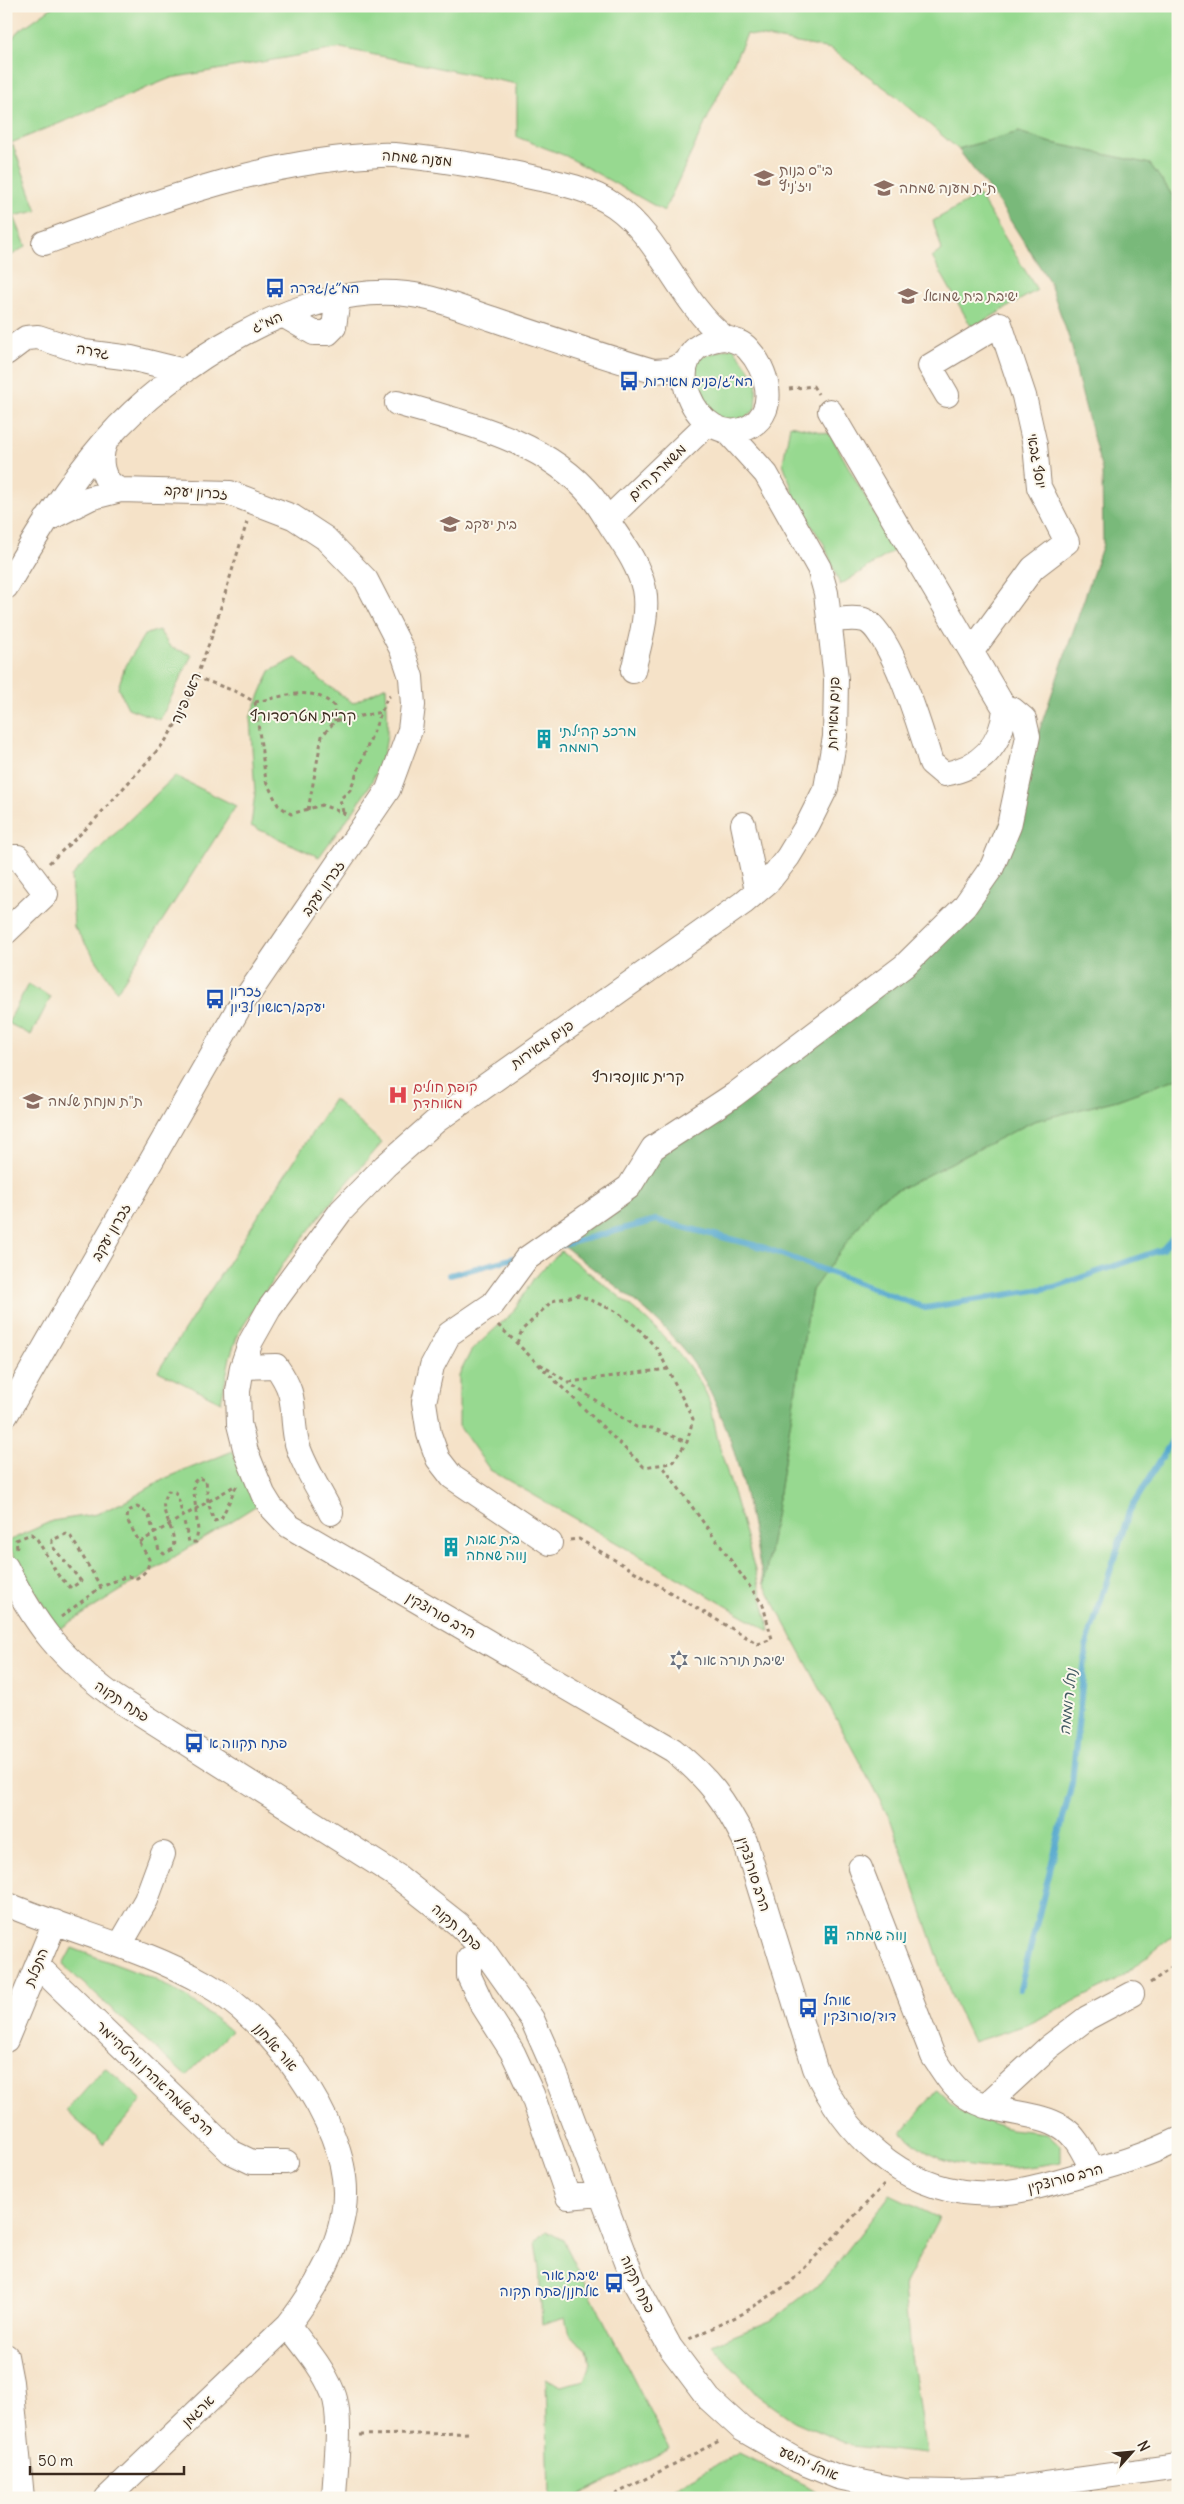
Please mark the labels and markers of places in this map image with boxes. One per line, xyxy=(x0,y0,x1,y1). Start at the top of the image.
place label: בי"ס בנות ויז'ניץ xyxy=(779,161,833,195)
school or university icon: בי"ס בנות ויז'ניץ xyxy=(753,167,775,189)
school or university icon: ת"ת מענה שמחה xyxy=(873,177,895,199)
place label: ת"ת מענה שמחה xyxy=(899,179,996,197)
bus stop icon: המ״ג/גדרה xyxy=(264,277,286,299)
place label: המ״ג/גדרה xyxy=(290,279,359,297)
school or university icon: ישיבת בית שמואל xyxy=(897,285,919,307)
place label: ישיבת בית שמואל xyxy=(923,287,1018,305)
bus stop icon: המ״ג/פנים מאירות xyxy=(618,370,640,392)
place label: המ״ג/פנים מאירות xyxy=(643,372,753,390)
school or university icon: בית יעקב xyxy=(439,513,461,535)
place label: בית יעקב xyxy=(465,515,517,533)
place label: מרכז קהילתי רוממה xyxy=(559,722,636,756)
building icon: מרכז קהילתי רוממה xyxy=(533,728,555,750)
place label: זכרון יעקב/ראשון לציון xyxy=(230,982,325,1016)
bus stop icon: זכרון יעקב/ראשון לציון xyxy=(204,988,226,1010)
place label: קופת חולים מאוחדת xyxy=(413,1078,478,1112)
hospital icon: קופת חולים מאוחדת xyxy=(387,1084,409,1106)
school or university icon: ת"ת מנחת שלמה xyxy=(22,1090,44,1112)
place label: ת"ת מנחת שלמה xyxy=(48,1092,143,1110)
place label: בית אבות נווה שמחה xyxy=(465,1530,527,1564)
building icon: בית אבות נווה שמחה xyxy=(440,1536,462,1558)
synagogue icon: ישיבת תורה אור xyxy=(668,1649,690,1671)
place label: ישיבת תורה אור xyxy=(694,1651,785,1669)
bus stop icon: פתח תקווה א xyxy=(183,1732,205,1754)
place label: פתח תקווה א xyxy=(209,1734,287,1752)
building icon: נווה שמחה xyxy=(820,1924,842,1946)
place label: נווה שמחה xyxy=(846,1926,907,1944)
place label: אוהל דוד/סורוצקין xyxy=(823,1991,896,2025)
bus stop icon: אוהל דוד/סורוצקין xyxy=(797,1997,819,2019)
place label: ישיבת אור אלחנן/פתח תקוה xyxy=(499,2266,599,2300)
bus stop icon: ישיבת אור אלחנן/פתח תקוה xyxy=(603,2272,625,2294)

